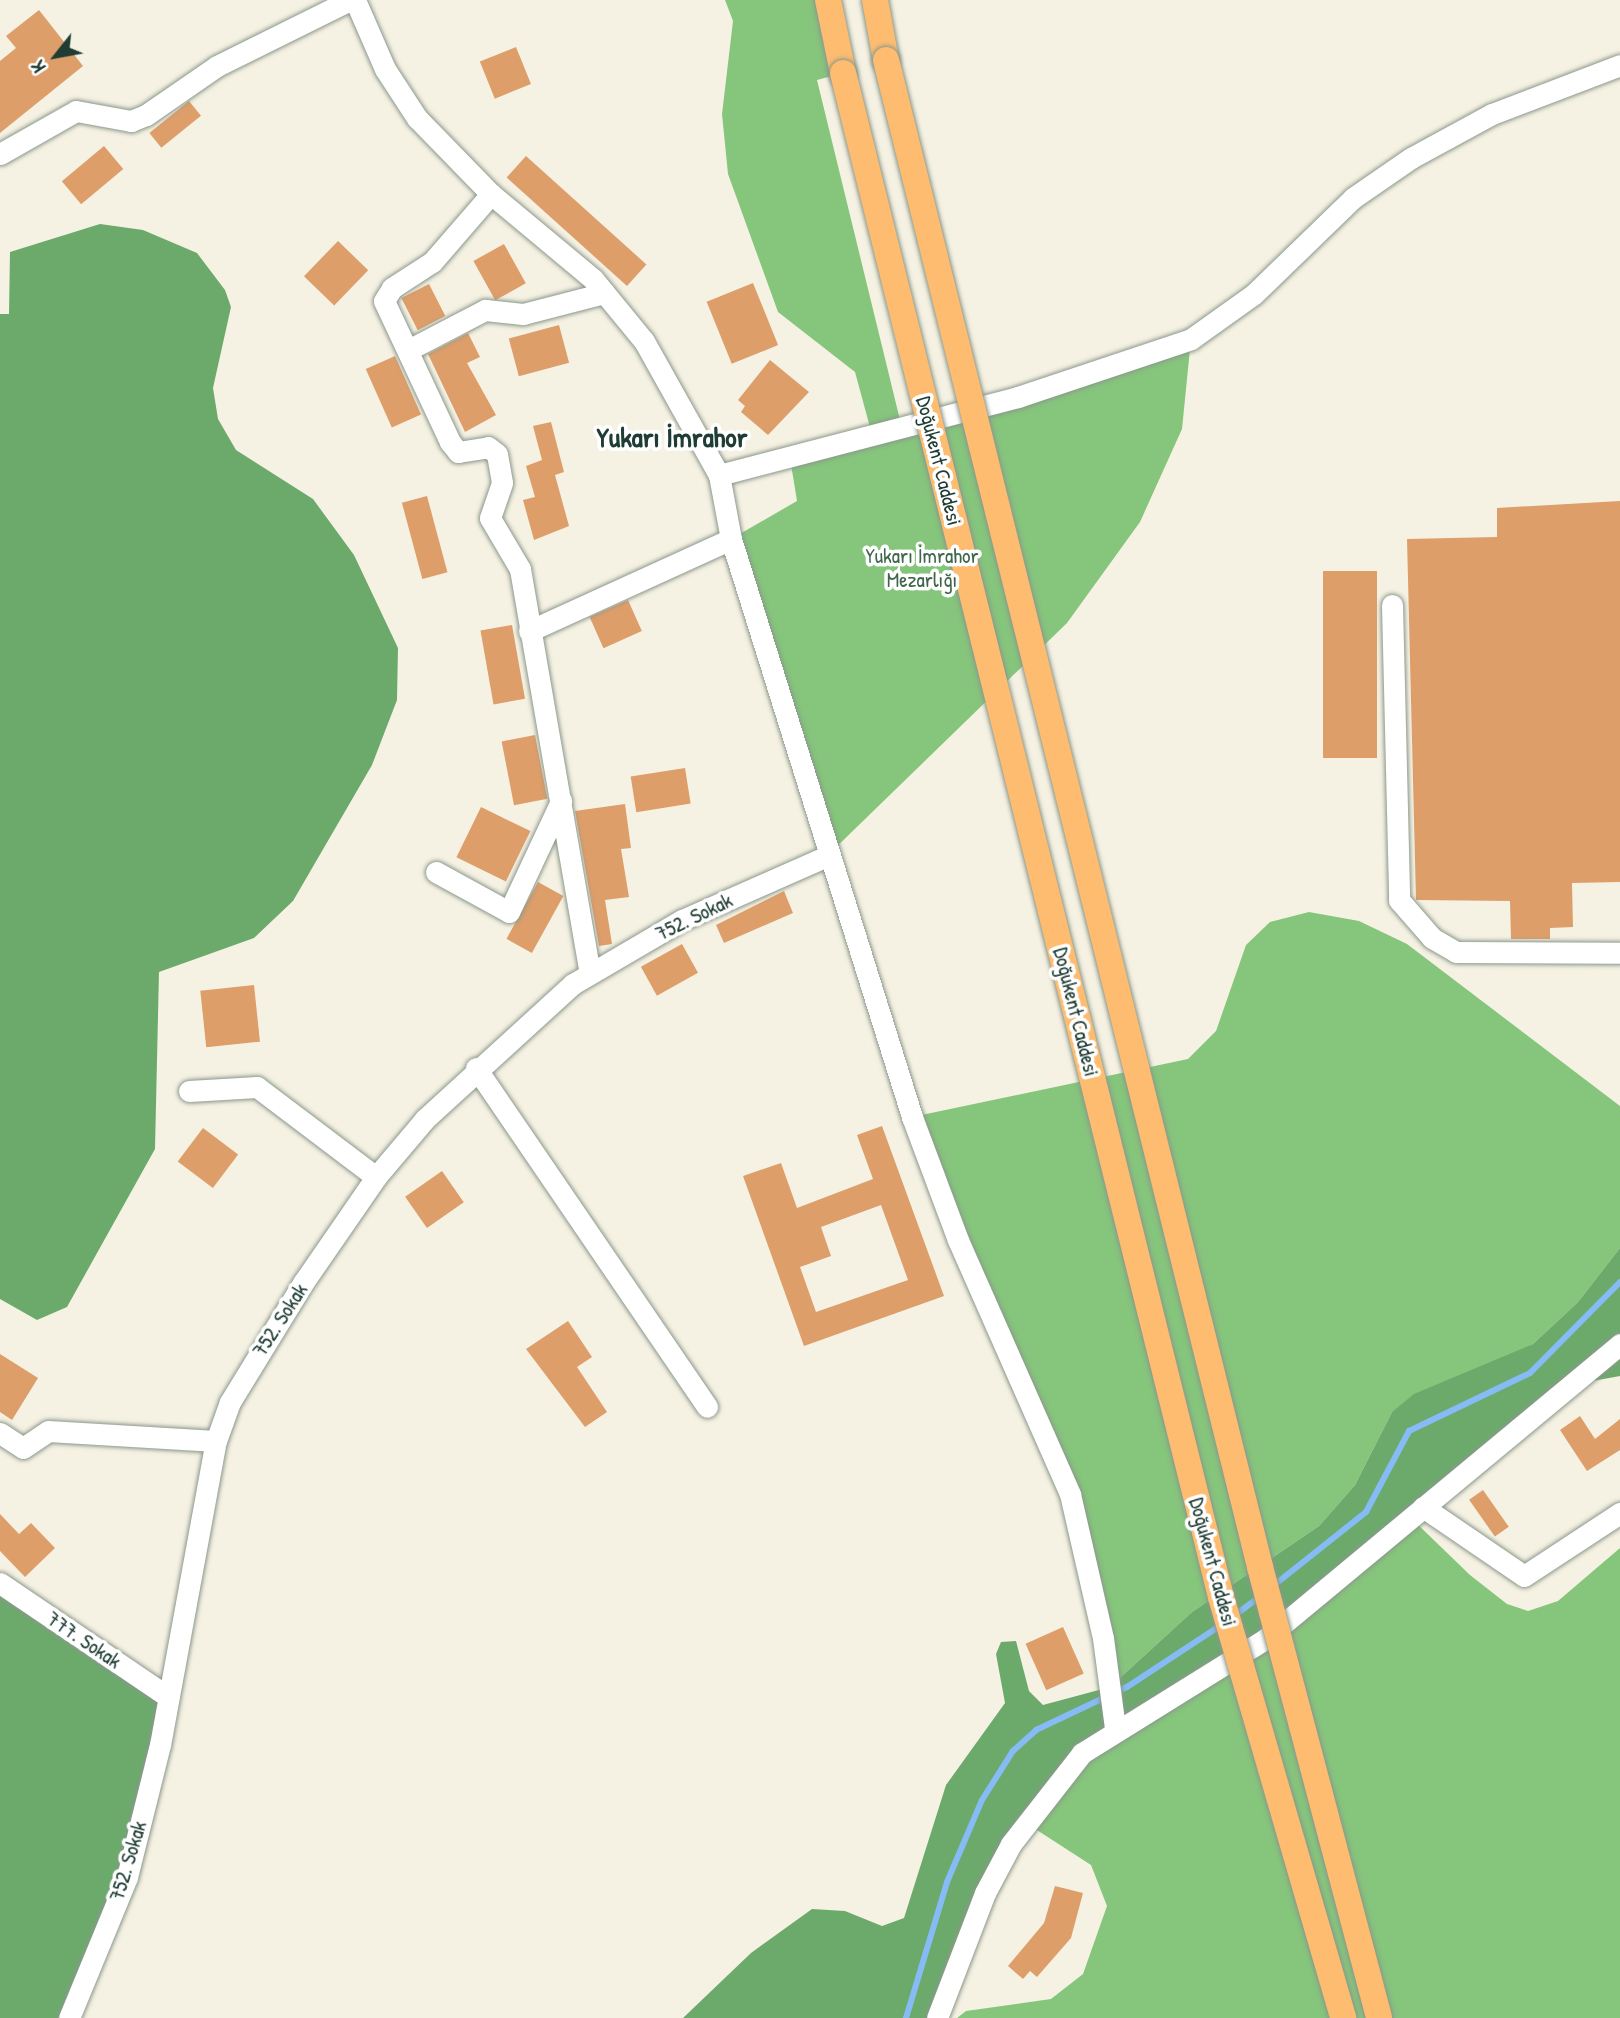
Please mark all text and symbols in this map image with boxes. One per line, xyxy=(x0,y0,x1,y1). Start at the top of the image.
north arrow xyxy=(21,21,91,91)
text: K xyxy=(24,56,52,78)
street label: Doğukent Caddesi xyxy=(911,394,967,528)
district label: Yukarı İmrahor xyxy=(597,420,747,454)
park label: Yukarı İmrahor Mezarlığı xyxy=(865,543,979,593)
street label: 752. Sokak xyxy=(652,888,736,946)
street label: Doğukent Caddesi xyxy=(1048,945,1104,1079)
street label: 752. Sokak xyxy=(247,1279,313,1361)
street label: Doğukent Caddesi xyxy=(1184,1495,1242,1629)
street label: 777. Sokak xyxy=(42,1606,126,1674)
street label: 752. Sokak xyxy=(104,1818,152,1904)

